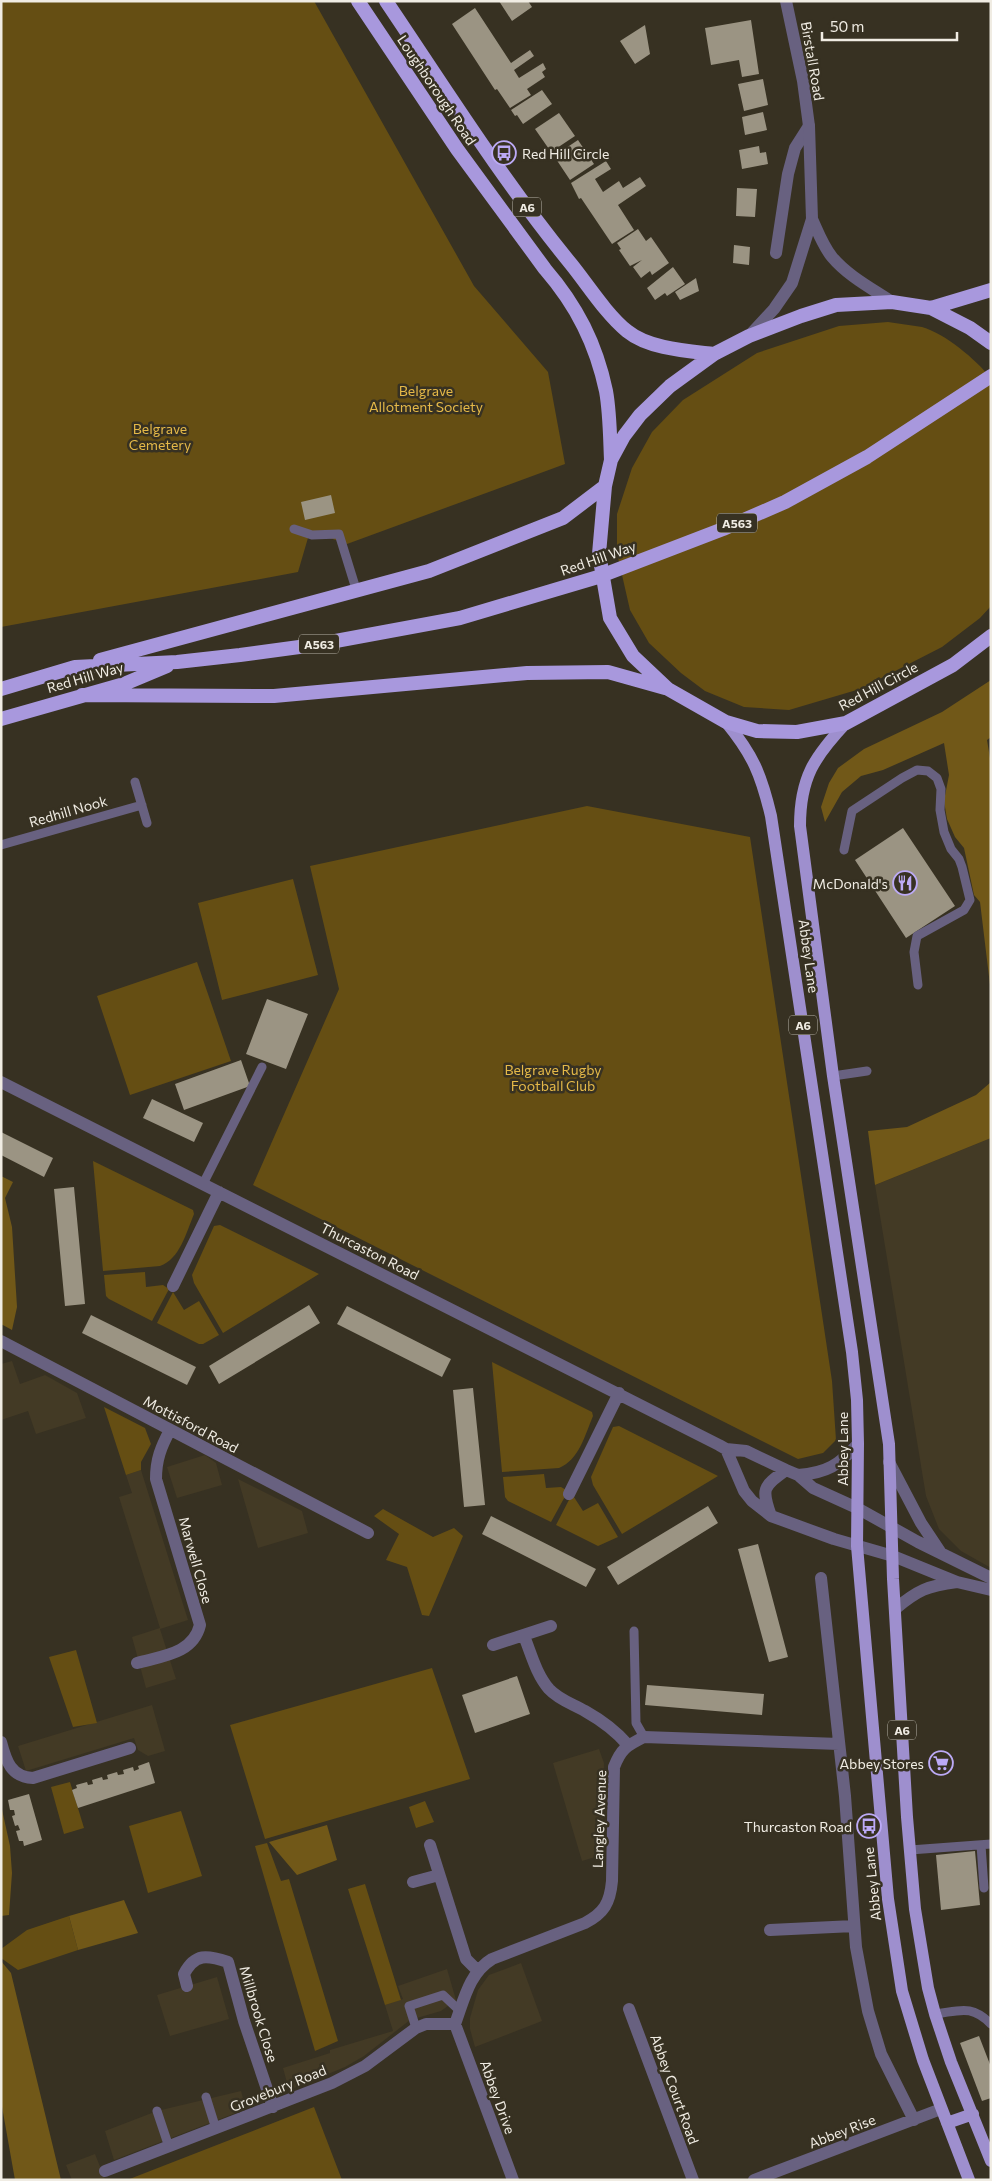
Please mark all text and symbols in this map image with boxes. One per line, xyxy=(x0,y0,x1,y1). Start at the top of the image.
scale bar xyxy=(822,10,957,42)
text: 50 m xyxy=(830,17,864,35)
street label: Birstall Road xyxy=(798,20,828,102)
street label: Loughborough Road xyxy=(394,32,480,148)
bus stop icon: Red Hill Circle xyxy=(491,140,517,166)
place label: Red Hill Circle xyxy=(522,145,609,162)
road number: A6 xyxy=(513,198,541,216)
park label: Belgrave Allotment Society xyxy=(369,382,483,415)
park label: Belgrave Cemetery xyxy=(129,420,191,453)
road number: A563 xyxy=(717,514,757,532)
street label: Red Hill Way xyxy=(558,537,638,579)
road number: A563 xyxy=(299,634,339,654)
street label: Red Hill Way xyxy=(45,658,125,696)
street label: Red Hill Circle xyxy=(835,658,921,714)
street label: Redhill Nook xyxy=(27,792,110,830)
restaurant icon: McDonald's xyxy=(892,870,918,896)
place label: McDonald's xyxy=(813,875,888,892)
street label: Abbey Lane xyxy=(795,918,823,994)
road number: A6 xyxy=(789,1016,817,1034)
park label: Belgrave Rugby Football Club xyxy=(504,1061,602,1094)
street label: Thurcaston Road xyxy=(318,1219,422,1283)
street label: Mottisford Road xyxy=(140,1392,242,1456)
street label: Abbey Lane xyxy=(834,1412,851,1486)
street label: Marwell Close xyxy=(176,1515,216,1605)
road number: A6 xyxy=(888,1720,916,1740)
supermarket icon: Abbey Stores xyxy=(928,1750,954,1776)
place label: Abbey Stores xyxy=(839,1755,924,1772)
street label: Langley Avenue xyxy=(589,1770,609,1868)
bus stop icon: Thurcaston Road xyxy=(856,1813,882,1839)
place label: Thurcaston Road xyxy=(744,1818,852,1835)
street label: Abbey Lane xyxy=(860,1846,884,1922)
street label: Millbrook Close xyxy=(236,1964,282,2064)
street label: Abbey Court Road xyxy=(647,2032,703,2146)
street label: Abbey Drive xyxy=(477,2058,519,2136)
street label: Grovebury Road xyxy=(227,2061,329,2115)
street label: Abbey Rise xyxy=(806,2111,878,2151)

